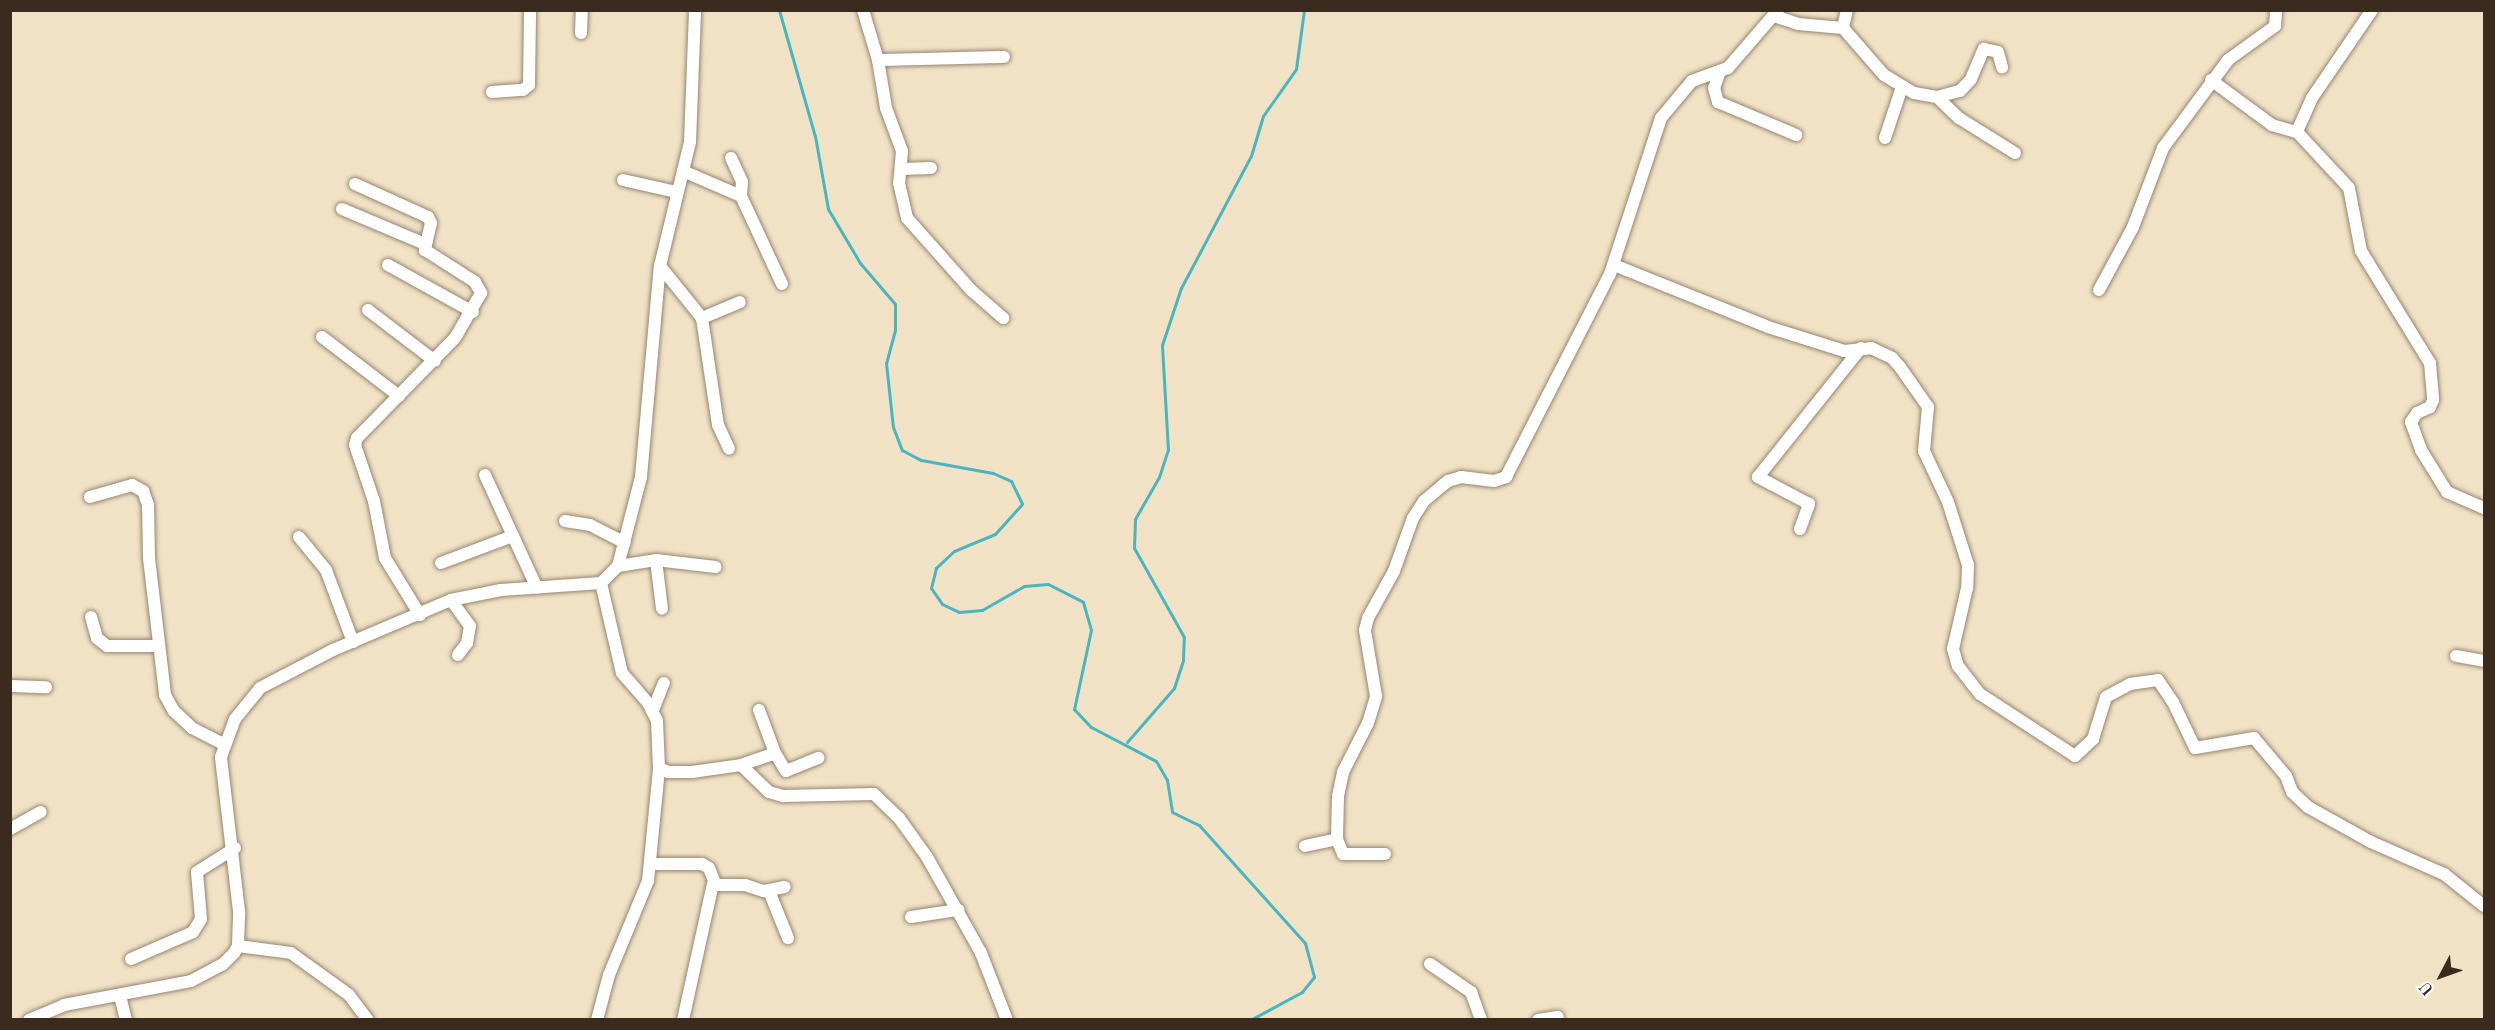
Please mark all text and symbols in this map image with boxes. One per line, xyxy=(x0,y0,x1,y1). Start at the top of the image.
north arrow xyxy=(2411,946,2471,1006)
text: U xyxy=(2417,978,2438,998)

